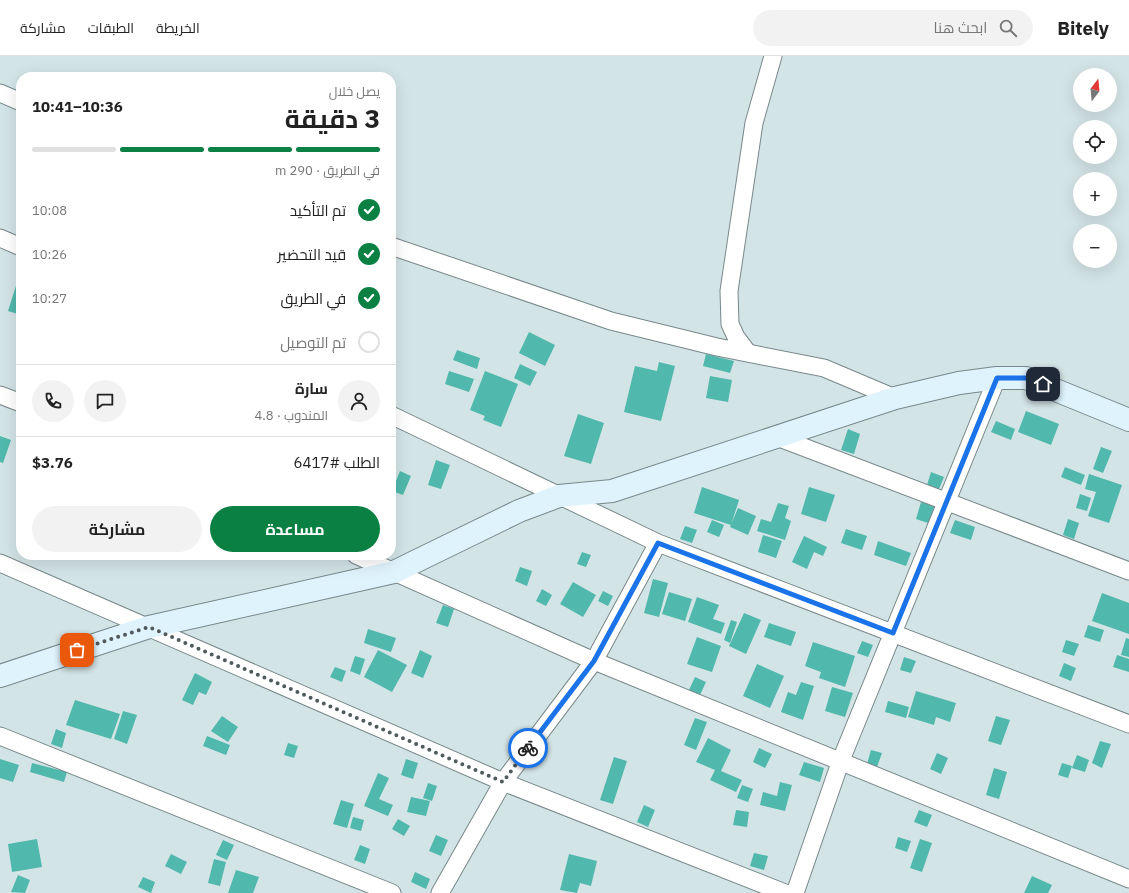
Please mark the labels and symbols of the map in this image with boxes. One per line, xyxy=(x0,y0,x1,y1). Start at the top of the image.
north arrow xyxy=(1073,68,1117,112)
pin xyxy=(1026,367,1060,401)
pin xyxy=(60,633,94,667)
courier xyxy=(508,728,548,768)

